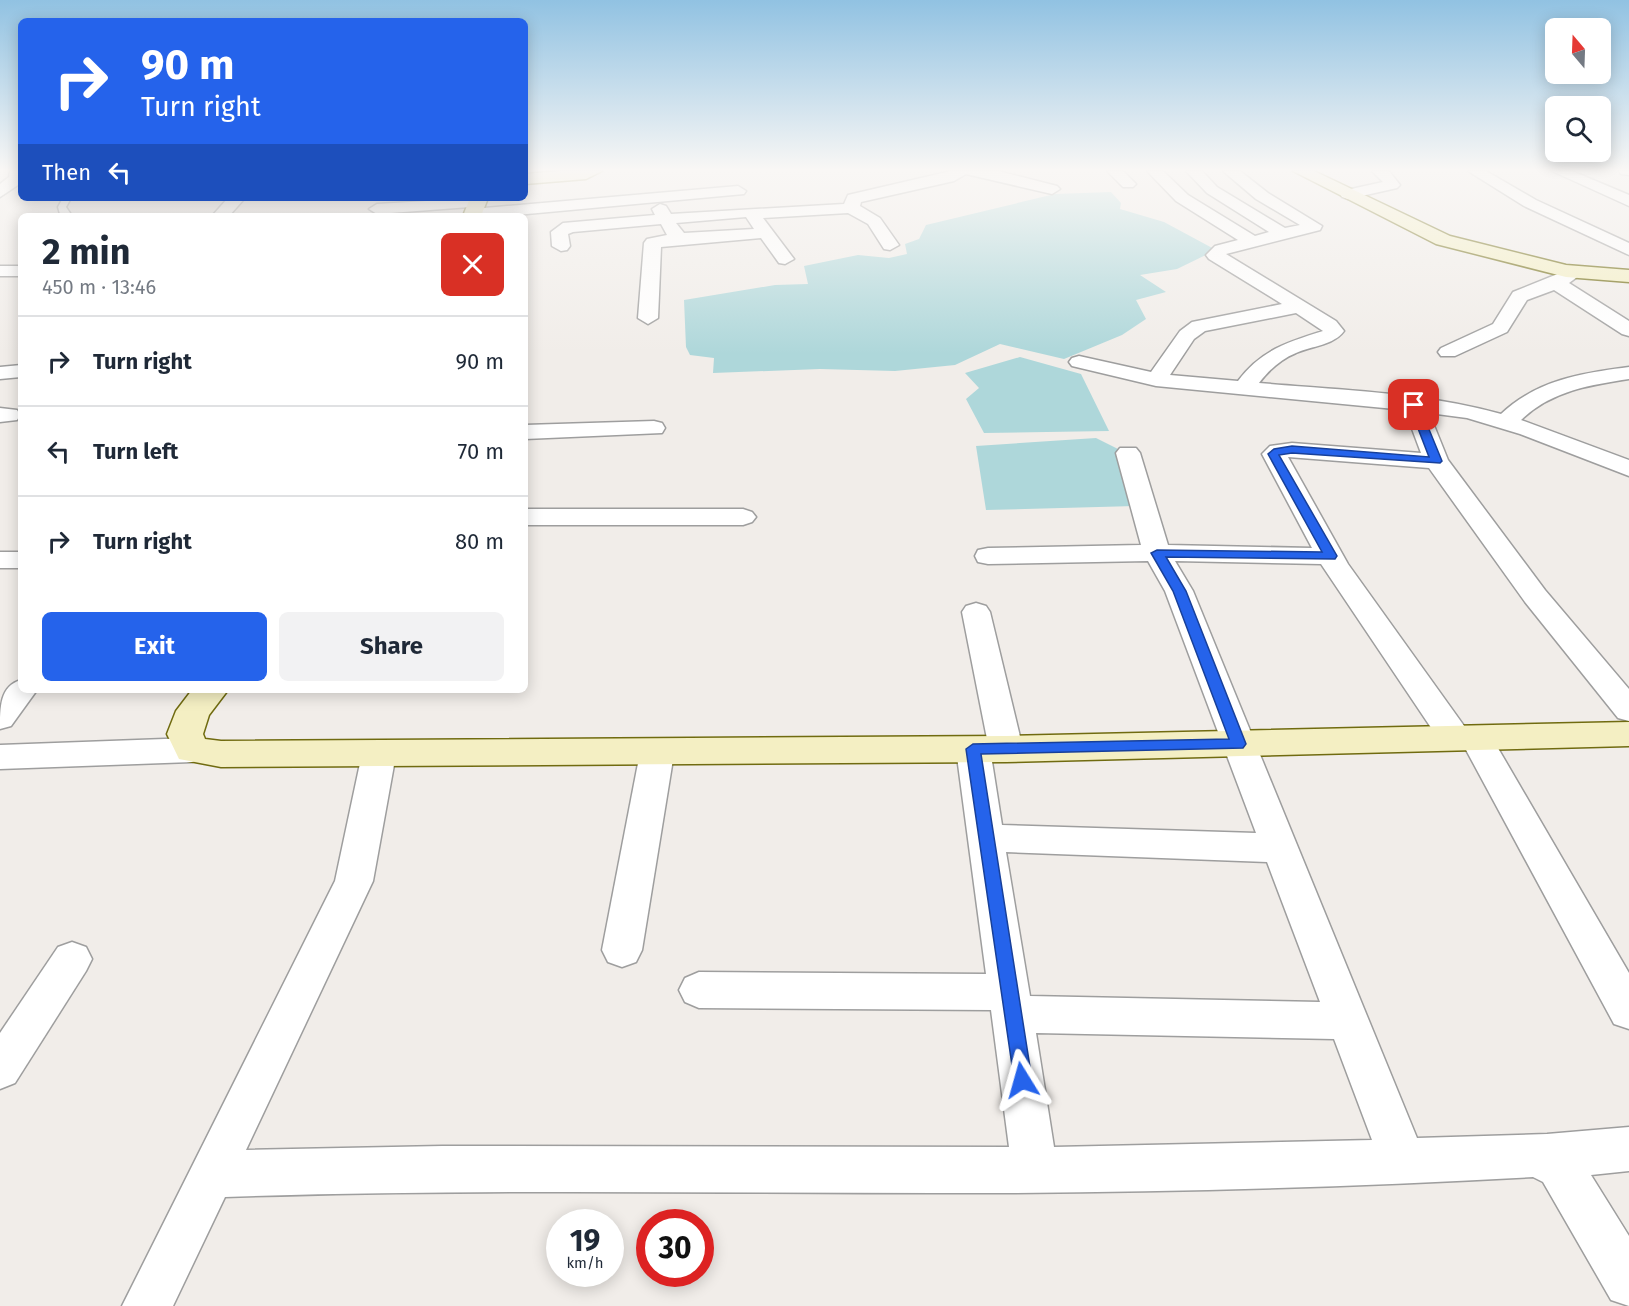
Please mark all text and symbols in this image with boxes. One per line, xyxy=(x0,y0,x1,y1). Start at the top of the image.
north arrow xyxy=(1545,18,1611,84)
map controls xyxy=(1545,18,1611,162)
text: 90 m xyxy=(141,40,235,90)
icon: right xyxy=(42,42,120,120)
text: Turn right xyxy=(141,91,261,123)
button: search xyxy=(1545,96,1611,162)
icon: left xyxy=(103,156,136,189)
text: Then xyxy=(42,159,91,186)
text: 2 min xyxy=(42,230,131,274)
button: close xyxy=(441,233,504,296)
text: 450 m · 13:46 xyxy=(42,275,156,299)
icon: right xyxy=(42,345,75,378)
text: Turn right xyxy=(93,348,192,375)
text: 90 m xyxy=(455,348,504,375)
pin xyxy=(1388,379,1439,430)
icon: arrive xyxy=(1397,388,1430,421)
icon: left xyxy=(42,435,75,468)
text: Turn left xyxy=(93,438,178,465)
text: 70 m xyxy=(458,438,504,465)
icon: right xyxy=(42,525,75,558)
text: Turn right xyxy=(93,528,192,555)
text: 80 m xyxy=(455,528,504,555)
button: Exit xyxy=(42,612,267,681)
button: Share xyxy=(279,612,504,681)
position arrow xyxy=(990,1048,1054,1112)
speed limit sign: 30 xyxy=(636,1209,714,1287)
text: 19 xyxy=(570,1223,600,1259)
text: km/h xyxy=(566,1254,604,1272)

